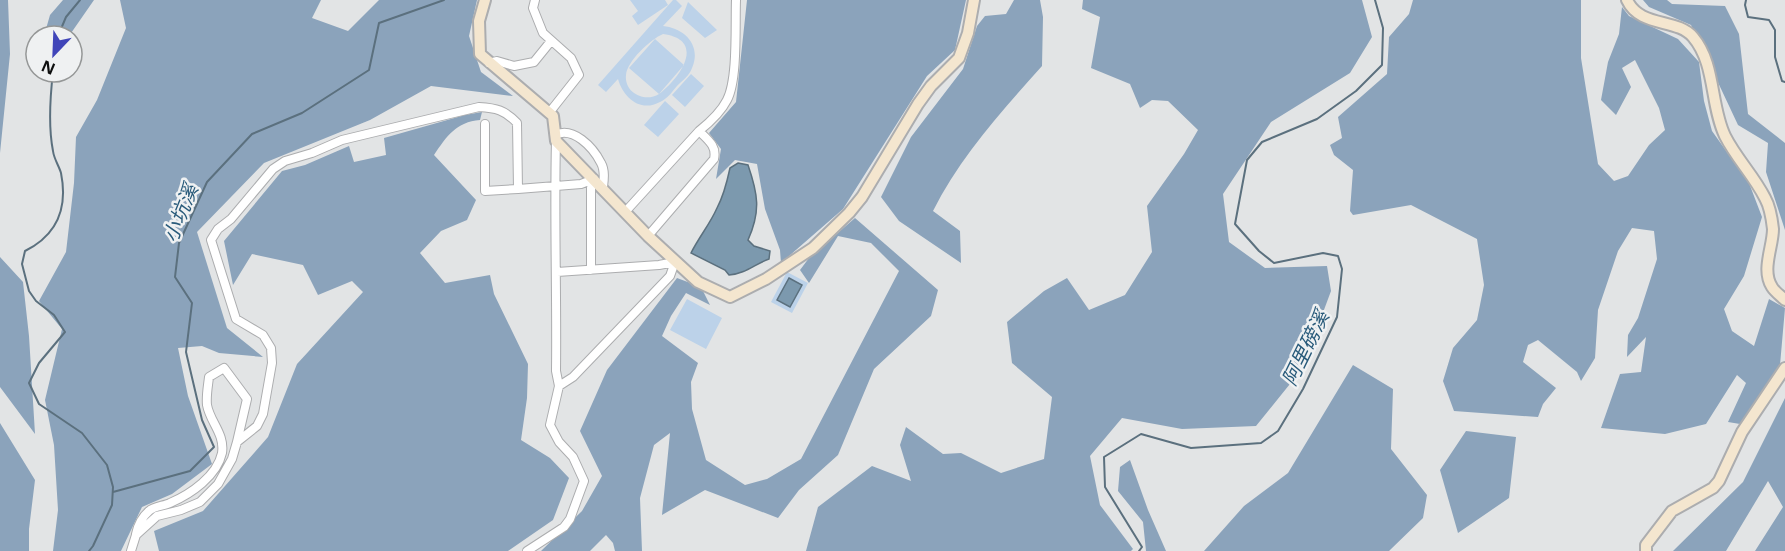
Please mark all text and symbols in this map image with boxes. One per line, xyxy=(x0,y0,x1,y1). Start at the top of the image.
north arrow xyxy=(24,24,84,84)
text: N xyxy=(38,55,58,80)
water label: 小坑溪 xyxy=(156,177,205,246)
water label: 阿里磅溪 xyxy=(1275,303,1336,390)

